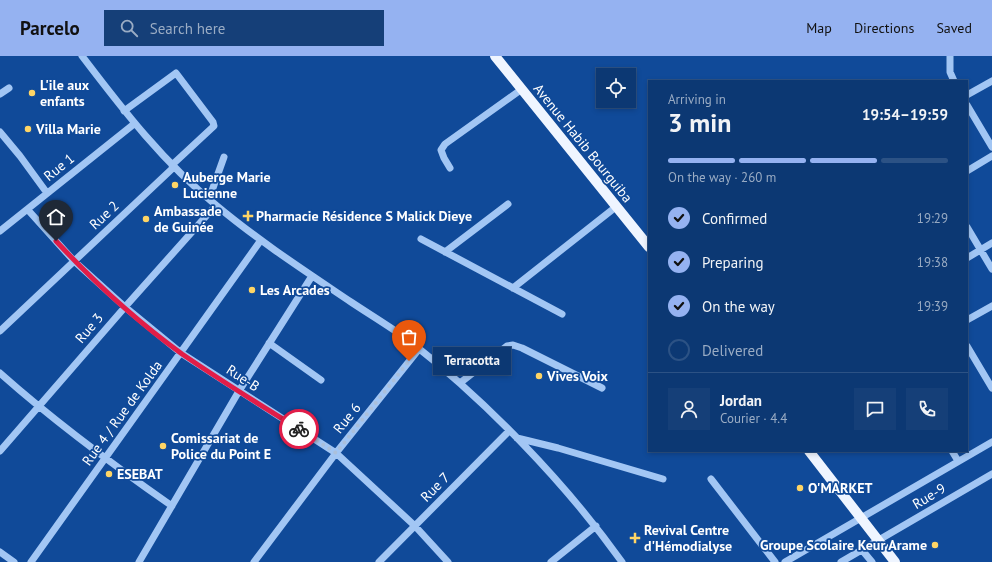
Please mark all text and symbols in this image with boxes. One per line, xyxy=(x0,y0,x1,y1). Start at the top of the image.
search box xyxy=(104,10,384,46)
text: Parcelo xyxy=(20,16,80,40)
icon: search xyxy=(118,17,140,39)
text: Search here xyxy=(150,19,225,38)
text: Map xyxy=(806,19,832,37)
text: Directions xyxy=(854,19,914,37)
text: Saved xyxy=(936,19,972,37)
map controls xyxy=(596,68,636,108)
button: locate xyxy=(596,68,636,108)
place label: L'ile aux enfants xyxy=(40,76,90,110)
street label: Avenue Habib Bourguiba xyxy=(530,80,637,206)
marker: L'ile aux enfants xyxy=(27,88,37,98)
text: Arriving in xyxy=(668,91,726,108)
text: 19:54–19:59 xyxy=(862,105,948,124)
text: 3 min xyxy=(668,106,731,139)
place label: Villa Marie xyxy=(35,120,101,138)
marker: Villa Marie xyxy=(23,124,33,134)
street label: Rue 1 xyxy=(40,149,78,185)
place label: Auberge Marie Lucienne xyxy=(183,168,271,202)
text: On the way · 260 m xyxy=(668,169,776,186)
marker: Auberge Marie Lucienne xyxy=(170,180,180,190)
street label: Rue 2 xyxy=(85,197,123,233)
pin xyxy=(39,200,73,241)
place label: Ambassade de Guinée xyxy=(154,202,222,236)
icon: home xyxy=(45,206,67,228)
place label: Pharmacie Résidence S Malick Dieye xyxy=(256,207,472,225)
icon: check xyxy=(668,207,690,229)
text: Confirmed xyxy=(702,209,767,228)
text: 19:29 xyxy=(917,210,948,227)
marker: Pharmacie Résidence S Malick Dieye xyxy=(243,211,253,221)
marker: Ambassade de Guinée xyxy=(141,214,151,224)
icon: check xyxy=(668,251,690,273)
text: Preparing xyxy=(702,253,764,272)
text: 19:38 xyxy=(917,254,948,271)
place label: Les Arcades xyxy=(260,281,330,299)
marker: Les Arcades xyxy=(247,285,257,295)
icon: check xyxy=(668,295,690,317)
text: On the way xyxy=(702,297,775,316)
text: 19:39 xyxy=(917,298,948,315)
street label: Rue 3 xyxy=(71,309,107,347)
pin xyxy=(392,320,426,361)
icon: bag xyxy=(398,326,420,348)
text: Delivered xyxy=(702,341,763,360)
callout: Terracotta xyxy=(433,347,511,375)
text: Terracotta xyxy=(444,352,500,369)
street label: Rue 4 / Rue de Kolda xyxy=(78,357,166,469)
street label: Rue-B xyxy=(223,361,263,395)
place label: Vives Voix xyxy=(546,367,609,385)
marker: Vives Voix xyxy=(534,371,544,381)
button: person xyxy=(668,388,710,430)
button: chat xyxy=(854,388,896,430)
button: phone xyxy=(906,388,948,430)
text: Jordan xyxy=(720,391,762,410)
street label: Rue 6 xyxy=(329,399,365,437)
courier xyxy=(279,409,319,449)
text: Courier · 4.4 xyxy=(720,410,787,427)
icon: bike xyxy=(288,418,310,440)
place label: Comissariat de Police du Point E xyxy=(171,429,271,463)
marker: Comissariat de Police du Point E xyxy=(158,441,168,451)
place label: ESEBAT xyxy=(117,465,163,483)
marker: ESEBAT xyxy=(104,469,114,479)
street label: Rue 7 xyxy=(417,469,453,505)
place label: O'MARKET xyxy=(808,479,872,497)
street label: Rue-9 xyxy=(909,479,949,513)
marker: O'MARKET xyxy=(795,483,805,493)
place label: Revival Centre d'Hémodialyse xyxy=(644,521,732,555)
marker: Revival Centre d'Hémodialyse xyxy=(629,532,641,544)
place label: Groupe Scolaire Keur Arame xyxy=(760,536,927,554)
marker: Groupe Scolaire Keur Arame xyxy=(930,540,940,550)

